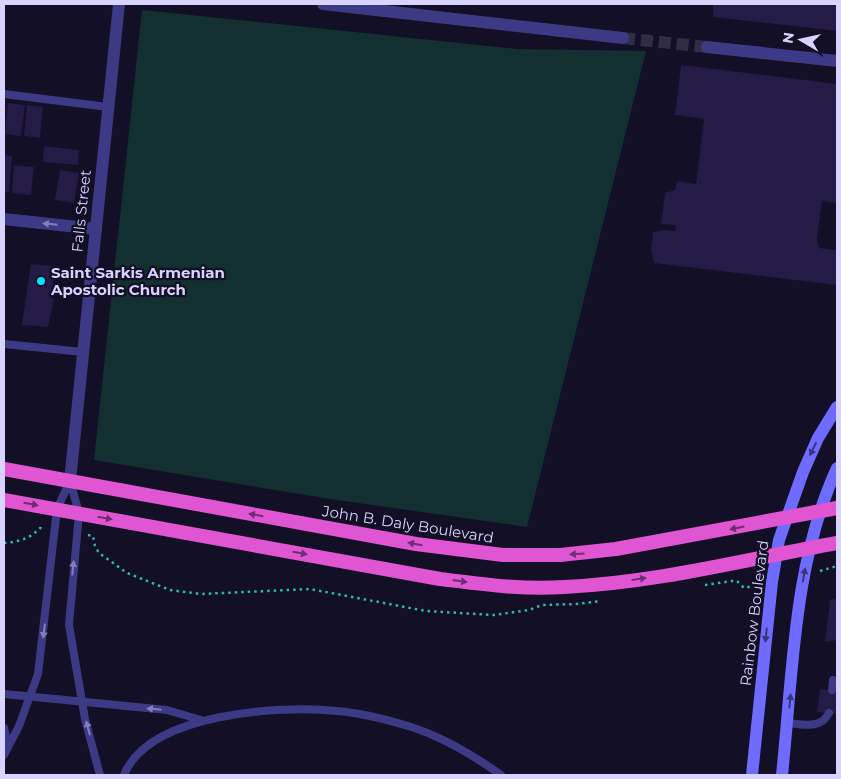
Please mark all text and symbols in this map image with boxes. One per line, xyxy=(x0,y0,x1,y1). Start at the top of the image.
north arrow xyxy=(776,15,826,65)
text: N xyxy=(778,31,798,45)
street label: Falls Street xyxy=(67,169,95,253)
one-way arrow xyxy=(41,220,57,228)
place label: Saint Sarkis Armenian Apostolic Church xyxy=(50,263,225,299)
marker: Saint Sarkis Armenian Apostolic Church xyxy=(35,275,47,287)
one-way arrow xyxy=(809,442,817,456)
one-way arrow xyxy=(23,501,39,509)
street label: John B. Daly Boulevard xyxy=(320,501,495,547)
one-way arrow xyxy=(247,510,263,518)
one-way arrow xyxy=(98,515,114,523)
one-way arrow xyxy=(729,524,745,532)
one-way arrow xyxy=(407,539,423,547)
street label: Rainbow Boulevard xyxy=(736,539,772,687)
one-way arrow xyxy=(292,550,308,558)
one-way arrow xyxy=(569,550,585,558)
one-way arrow xyxy=(69,559,77,575)
one-way arrow xyxy=(800,566,808,582)
one-way arrow xyxy=(631,575,647,583)
one-way arrow xyxy=(452,578,468,586)
one-way arrow xyxy=(39,623,47,639)
one-way arrow xyxy=(762,628,770,644)
one-way arrow xyxy=(786,693,794,709)
one-way arrow xyxy=(146,705,162,713)
one-way arrow xyxy=(83,721,91,736)

